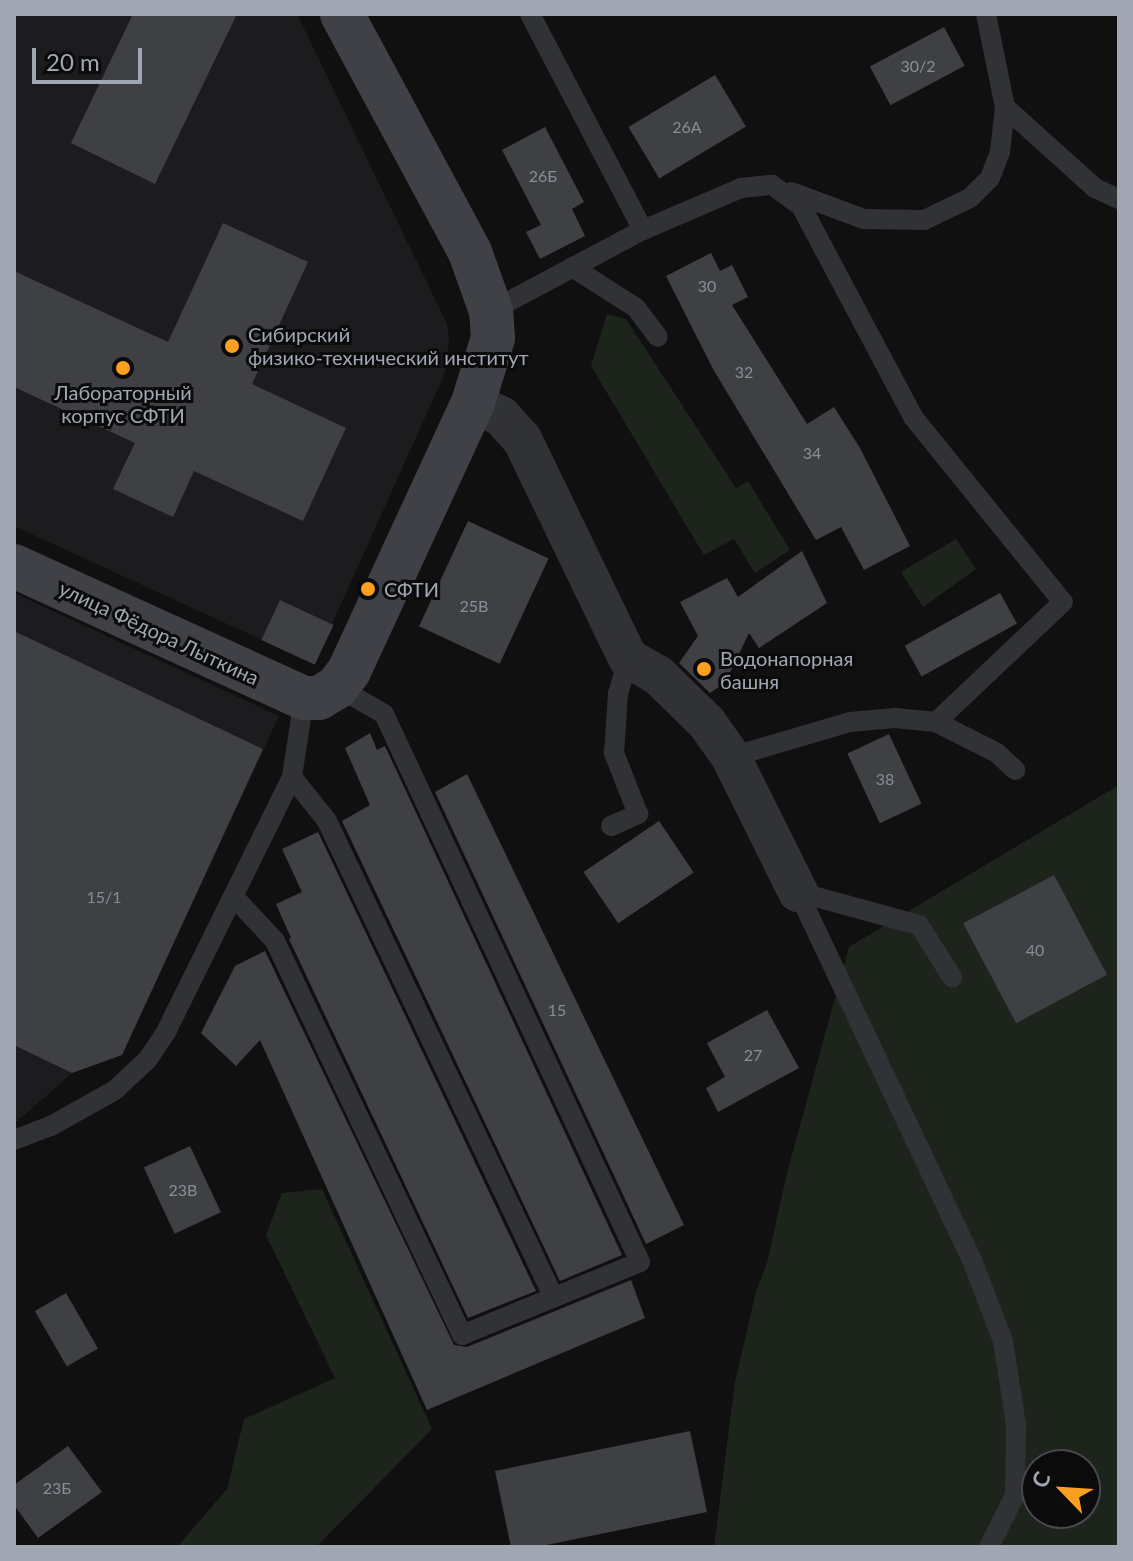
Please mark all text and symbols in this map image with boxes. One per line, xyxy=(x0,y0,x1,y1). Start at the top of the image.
scale bar xyxy=(36,32,146,82)
text: 20 m xyxy=(46,47,100,76)
house number: 30/2 xyxy=(900,56,936,76)
house number: 26А xyxy=(672,117,702,137)
house number: 26Б xyxy=(529,166,557,186)
house number: 30 xyxy=(698,276,716,296)
place label: Сибирский физико-технический институт xyxy=(248,322,529,369)
marker: Сибирский физико-технический институт xyxy=(223,337,241,355)
marker: Лабораторный корпус СФТИ xyxy=(114,359,132,377)
house number: 32 xyxy=(735,362,753,382)
place label: Лабораторный корпус СФТИ xyxy=(54,380,192,427)
house number: 34 xyxy=(803,443,821,463)
street label: улица Фёдора Лыткина xyxy=(55,576,263,690)
place label: СФТИ xyxy=(384,577,439,601)
marker: СФТИ xyxy=(359,580,377,598)
house number: 25В xyxy=(460,596,488,616)
place label: Водонапорная башня xyxy=(720,646,853,693)
marker: Водонапорная башня xyxy=(695,660,713,678)
house number: 38 xyxy=(876,769,894,789)
house number: 15/1 xyxy=(86,887,122,907)
house number: 40 xyxy=(1026,940,1044,960)
house number: 15 xyxy=(548,1000,566,1020)
house number: 27 xyxy=(744,1045,762,1065)
house number: 23В xyxy=(169,1180,197,1200)
north arrow xyxy=(1021,1449,1101,1529)
text: С xyxy=(1025,1467,1056,1492)
house number: 23Б xyxy=(43,1478,71,1498)

